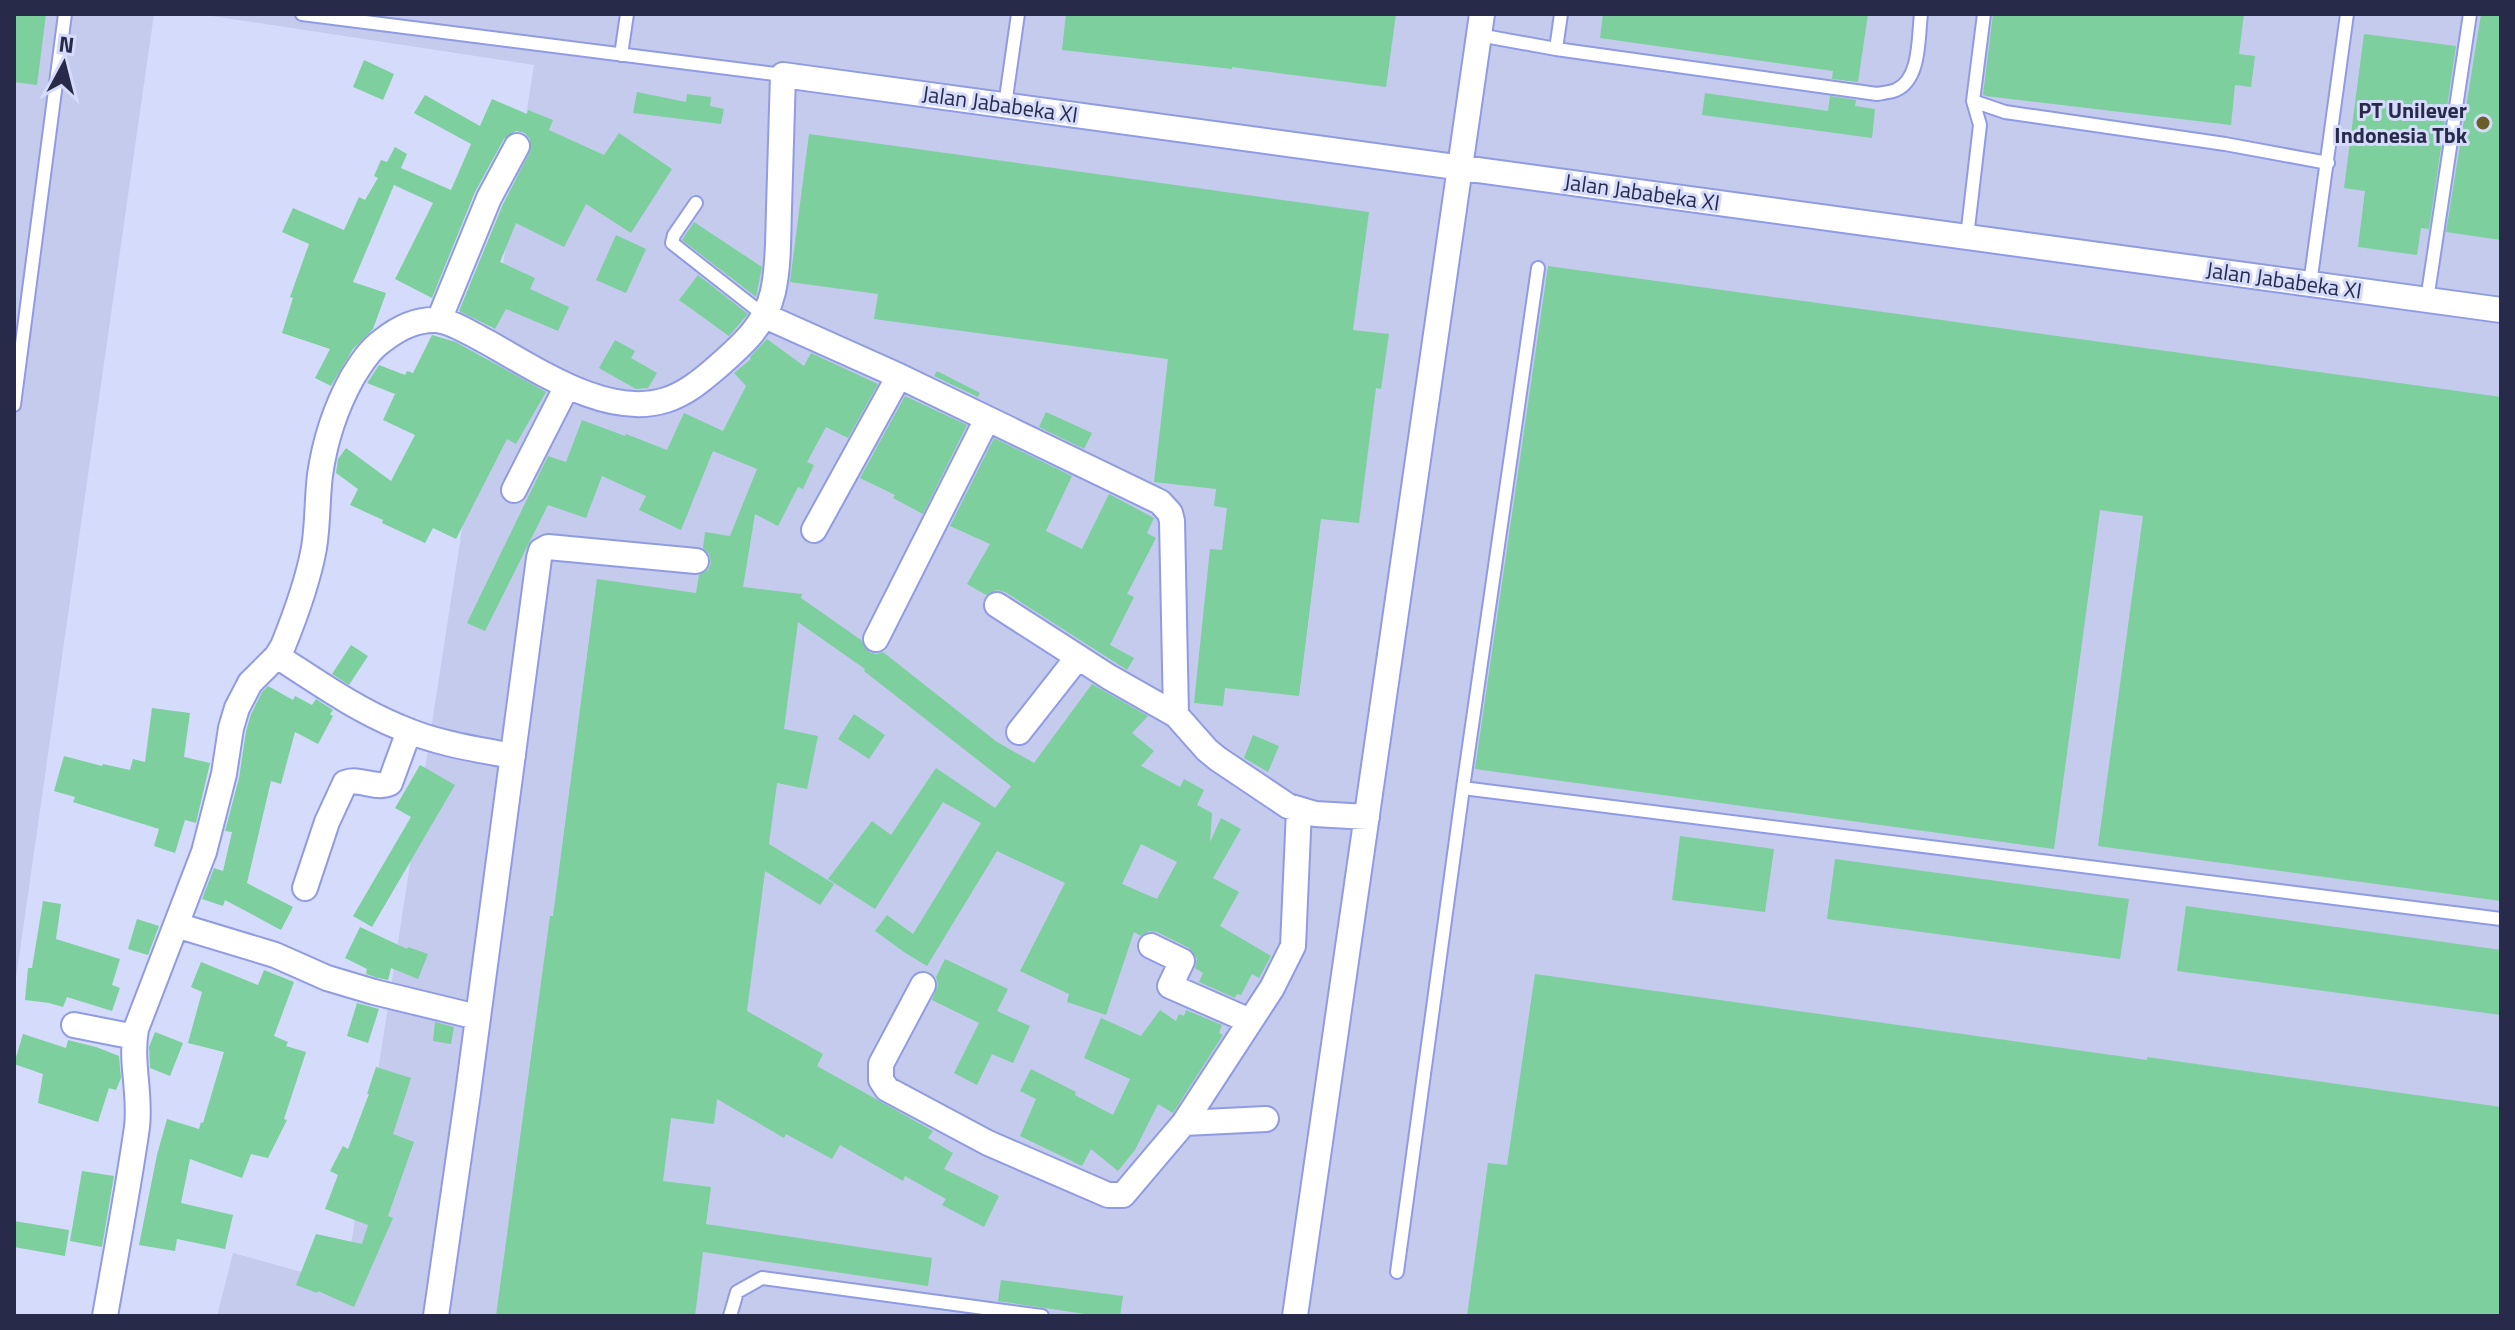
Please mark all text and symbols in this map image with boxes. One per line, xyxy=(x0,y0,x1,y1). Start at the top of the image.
north arrow xyxy=(24,24,104,104)
text: N xyxy=(57,26,76,62)
street label: Jalan Jababeka XI xyxy=(920,76,1080,132)
place label: PT Unilever Indonesia Tbk xyxy=(2334,93,2468,152)
marker: PT Unilever Indonesia Tbk xyxy=(2474,114,2492,132)
street label: Jalan Jababeka XI xyxy=(1562,164,1722,220)
street label: Jalan Jababeka XI xyxy=(2204,252,2364,308)

